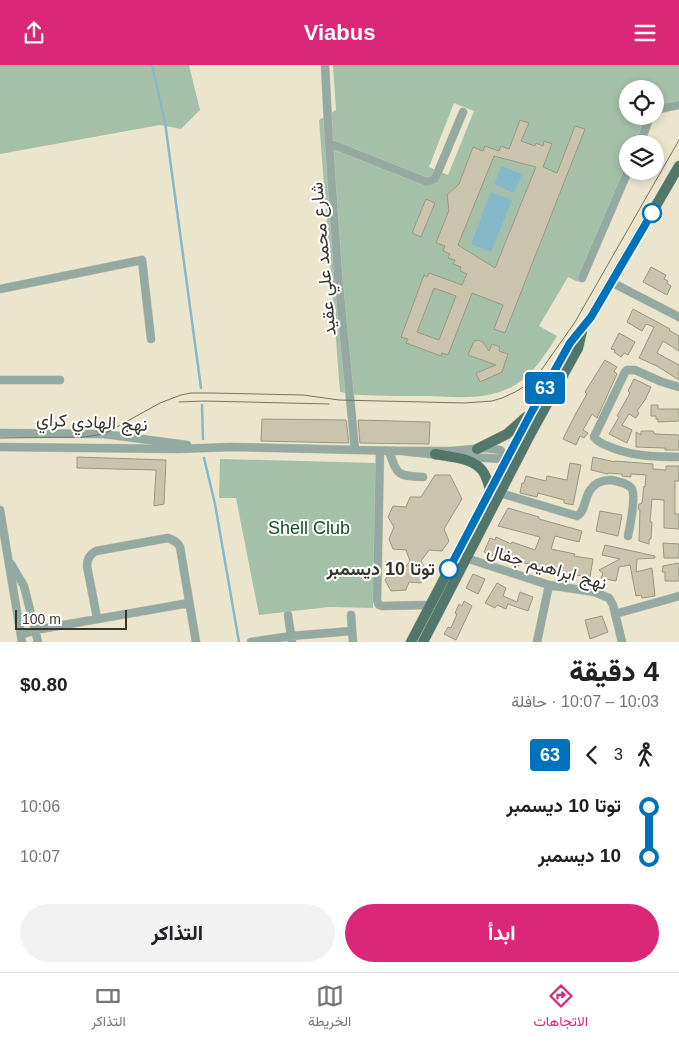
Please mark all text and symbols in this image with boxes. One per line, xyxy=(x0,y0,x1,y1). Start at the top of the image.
icon: share xyxy=(20,19,48,47)
icon: menu xyxy=(631,19,659,47)
text: Viabus xyxy=(304,20,375,45)
map controls xyxy=(619,80,664,180)
button: locate xyxy=(619,80,664,125)
button: layers xyxy=(619,135,664,180)
street label: شارع محمد علي عقيد xyxy=(306,181,345,337)
unlabelled marker xyxy=(642,203,662,223)
line badge: 63 xyxy=(522,372,568,404)
text: 63 xyxy=(535,378,555,398)
street label: نهج الهادي كراي xyxy=(36,409,148,440)
park label: Shell Club xyxy=(268,518,350,538)
street label: نهج ابراهيم جفال xyxy=(484,540,609,596)
place label: توتا 10 ديسمبر xyxy=(325,559,435,580)
marker: توتا 10 ديسمبر xyxy=(439,559,459,579)
scale bar xyxy=(15,607,128,630)
text: 100 m xyxy=(22,611,61,627)
text: 4 دقيقة xyxy=(569,656,659,687)
text: $0.80 xyxy=(20,674,68,695)
text: 10:03 – 10:07 · حافلة xyxy=(511,693,659,710)
icon: back xyxy=(578,741,606,769)
icon: walk xyxy=(631,741,659,769)
text: 63 xyxy=(540,745,560,765)
text: 3 xyxy=(614,746,623,763)
text: توتا 10 ديسمبر xyxy=(506,795,621,816)
text: 10:06 xyxy=(20,798,60,815)
text: 10 ديسمبر xyxy=(538,845,621,866)
text: 10:07 xyxy=(20,848,60,865)
button: التذاكر xyxy=(20,904,335,962)
button: ابدأ xyxy=(345,904,659,962)
tab: التذاكر xyxy=(91,982,126,1034)
tab: الخريطة xyxy=(308,982,351,1034)
tab: الاتجاهات xyxy=(534,982,588,1034)

